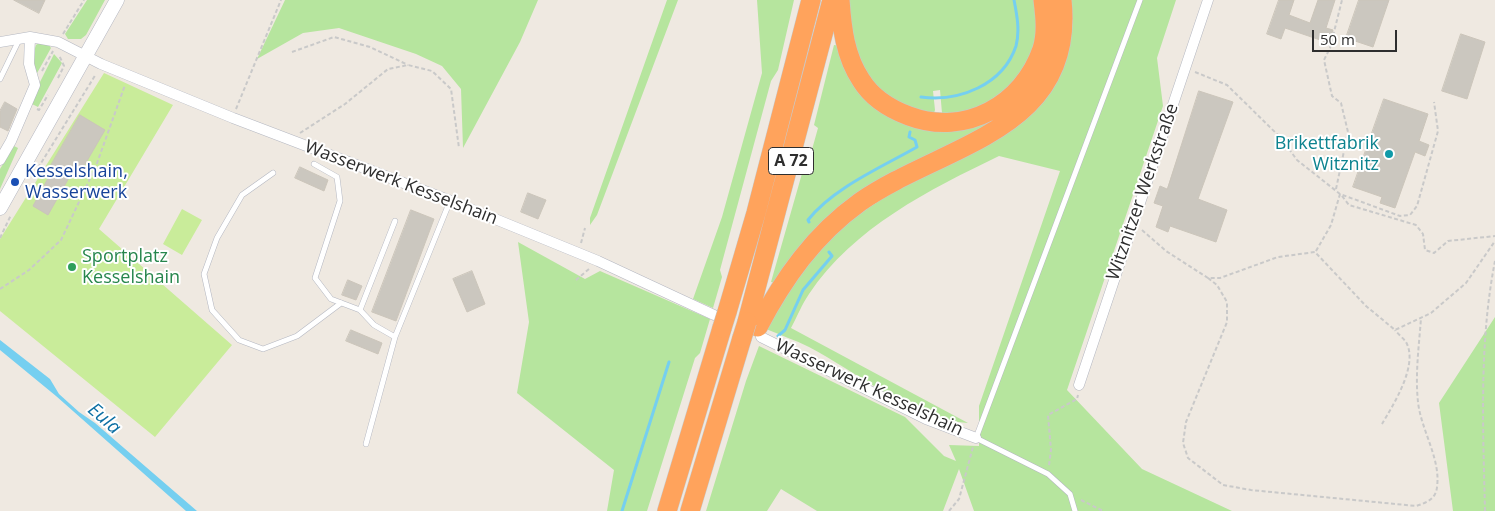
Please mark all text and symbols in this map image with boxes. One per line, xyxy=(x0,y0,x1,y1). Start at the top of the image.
scale bar xyxy=(1315,20,1400,52)
text: 50 m xyxy=(1320,29,1355,49)
street label: Witznitzer Werkstraße xyxy=(1103,101,1183,283)
place label: Brikettfabrik Witznitz xyxy=(1275,133,1379,176)
street label: Wasserwerk Kesselshain xyxy=(301,136,501,230)
road number: A 72 xyxy=(768,148,814,175)
marker: Brikettfabrik Witznitz xyxy=(1383,148,1395,160)
place label: Kesselshain, Wasserwerk xyxy=(25,161,128,203)
marker: Kesselshain, Wasserwerk xyxy=(9,176,21,188)
place label: Sportplatz Kesselshain xyxy=(82,246,180,288)
marker: Sportplatz Kesselshain xyxy=(66,261,78,273)
street label: Wasserwerk Kesselshain xyxy=(772,335,966,441)
water label: Eula xyxy=(83,398,125,440)

